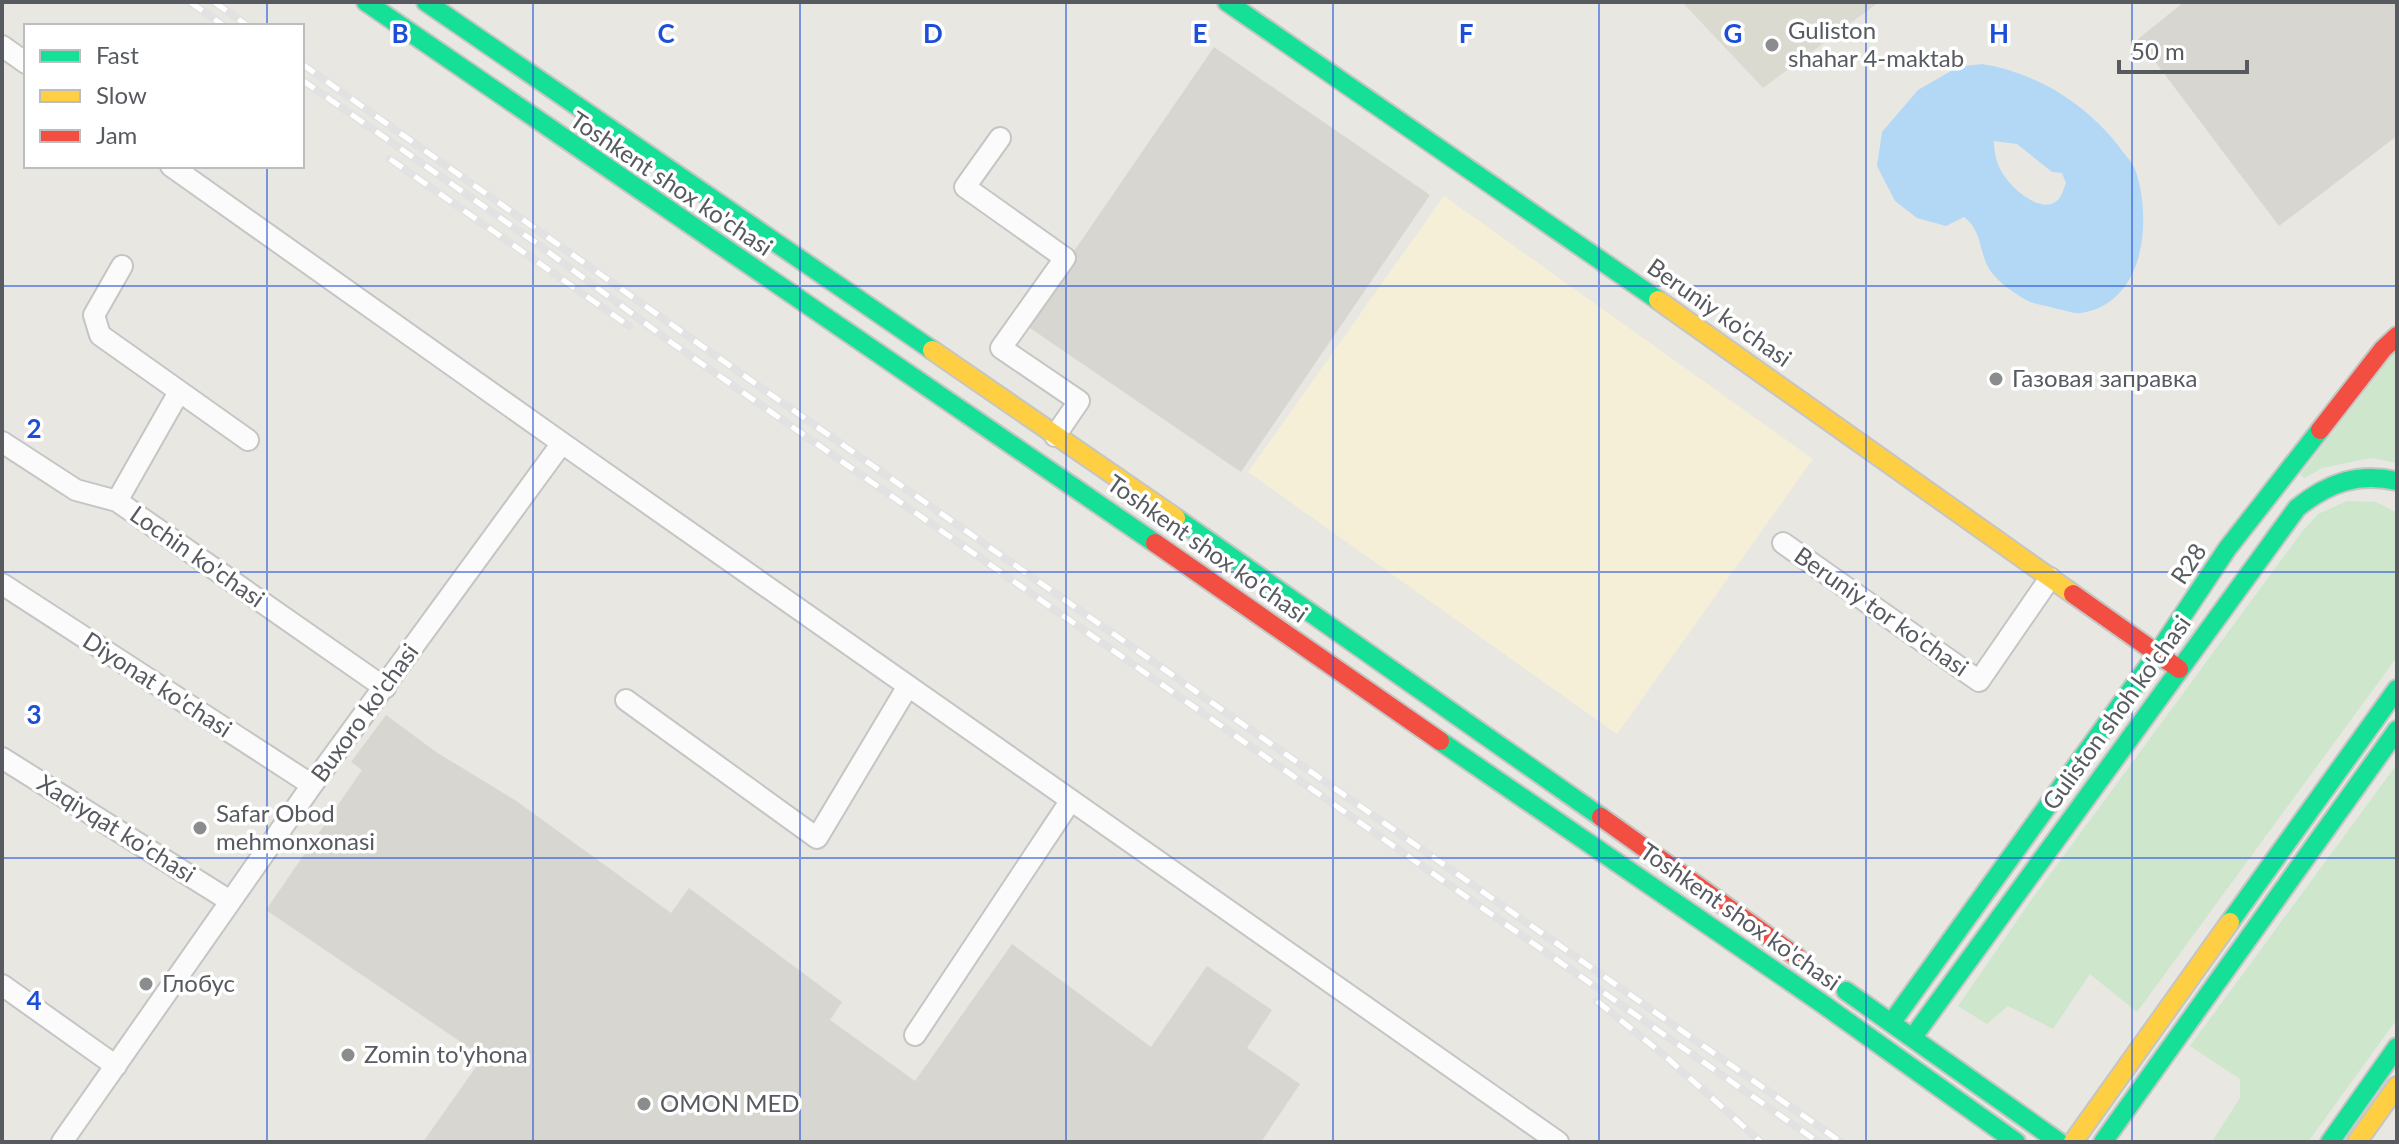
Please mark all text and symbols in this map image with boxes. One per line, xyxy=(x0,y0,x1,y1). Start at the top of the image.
place label: Guliston shahar 4-maktab xyxy=(1788,15,1964,72)
text: B xyxy=(391,17,409,49)
text: C xyxy=(657,17,675,49)
text: D xyxy=(923,17,943,49)
text: E xyxy=(1193,17,1207,49)
text: F xyxy=(1459,17,1473,49)
text: G xyxy=(1724,17,1742,49)
text: H xyxy=(1989,17,2009,49)
legend xyxy=(24,24,304,168)
scale bar xyxy=(2119,24,2247,74)
marker: Guliston shahar 4-maktab xyxy=(1763,36,1781,54)
text: 50 m xyxy=(2131,36,2185,65)
text: Fast xyxy=(96,40,139,69)
text: Slow xyxy=(96,80,147,109)
street label: Toshkent shox ko'chasi xyxy=(565,104,778,261)
text: Jam xyxy=(96,120,137,149)
street label: Beruniy ko'chasi xyxy=(1642,251,1797,372)
place label: Газовая заправка xyxy=(2012,363,2197,392)
marker: Газовая заправка xyxy=(1987,370,2005,388)
text: 2 xyxy=(26,412,42,444)
street label: Toshkent shox ko'chasi xyxy=(1102,468,1314,628)
street label: Lochin ko'chasi xyxy=(125,499,271,613)
street label: R28 xyxy=(2164,537,2212,589)
street label: Beruniy tor ko'chasi xyxy=(1789,540,1974,682)
street label: Guliston shoh ko'chasi xyxy=(2036,609,2196,815)
street label: Diyonat ko'chasi xyxy=(78,625,238,743)
street label: Buxoro ko'chasi xyxy=(304,637,424,787)
text: 3 xyxy=(26,698,42,730)
street label: Xaqiyqat ko'chasi xyxy=(33,768,201,888)
place label: Safar Obod mehmonxonasi xyxy=(216,798,375,855)
marker: Safar Obod mehmonxonasi xyxy=(191,819,209,837)
street label: Toshkent shox ko'chasi xyxy=(1635,836,1847,996)
place label: Глобус xyxy=(162,968,235,997)
marker: Глобус xyxy=(137,975,155,993)
text: 4 xyxy=(26,984,42,1016)
place label: Zomin to'yhona xyxy=(364,1039,528,1068)
marker: Zomin to'yhona xyxy=(339,1046,357,1064)
place label: OMON MED xyxy=(660,1088,800,1117)
marker: OMON MED xyxy=(635,1095,653,1113)

